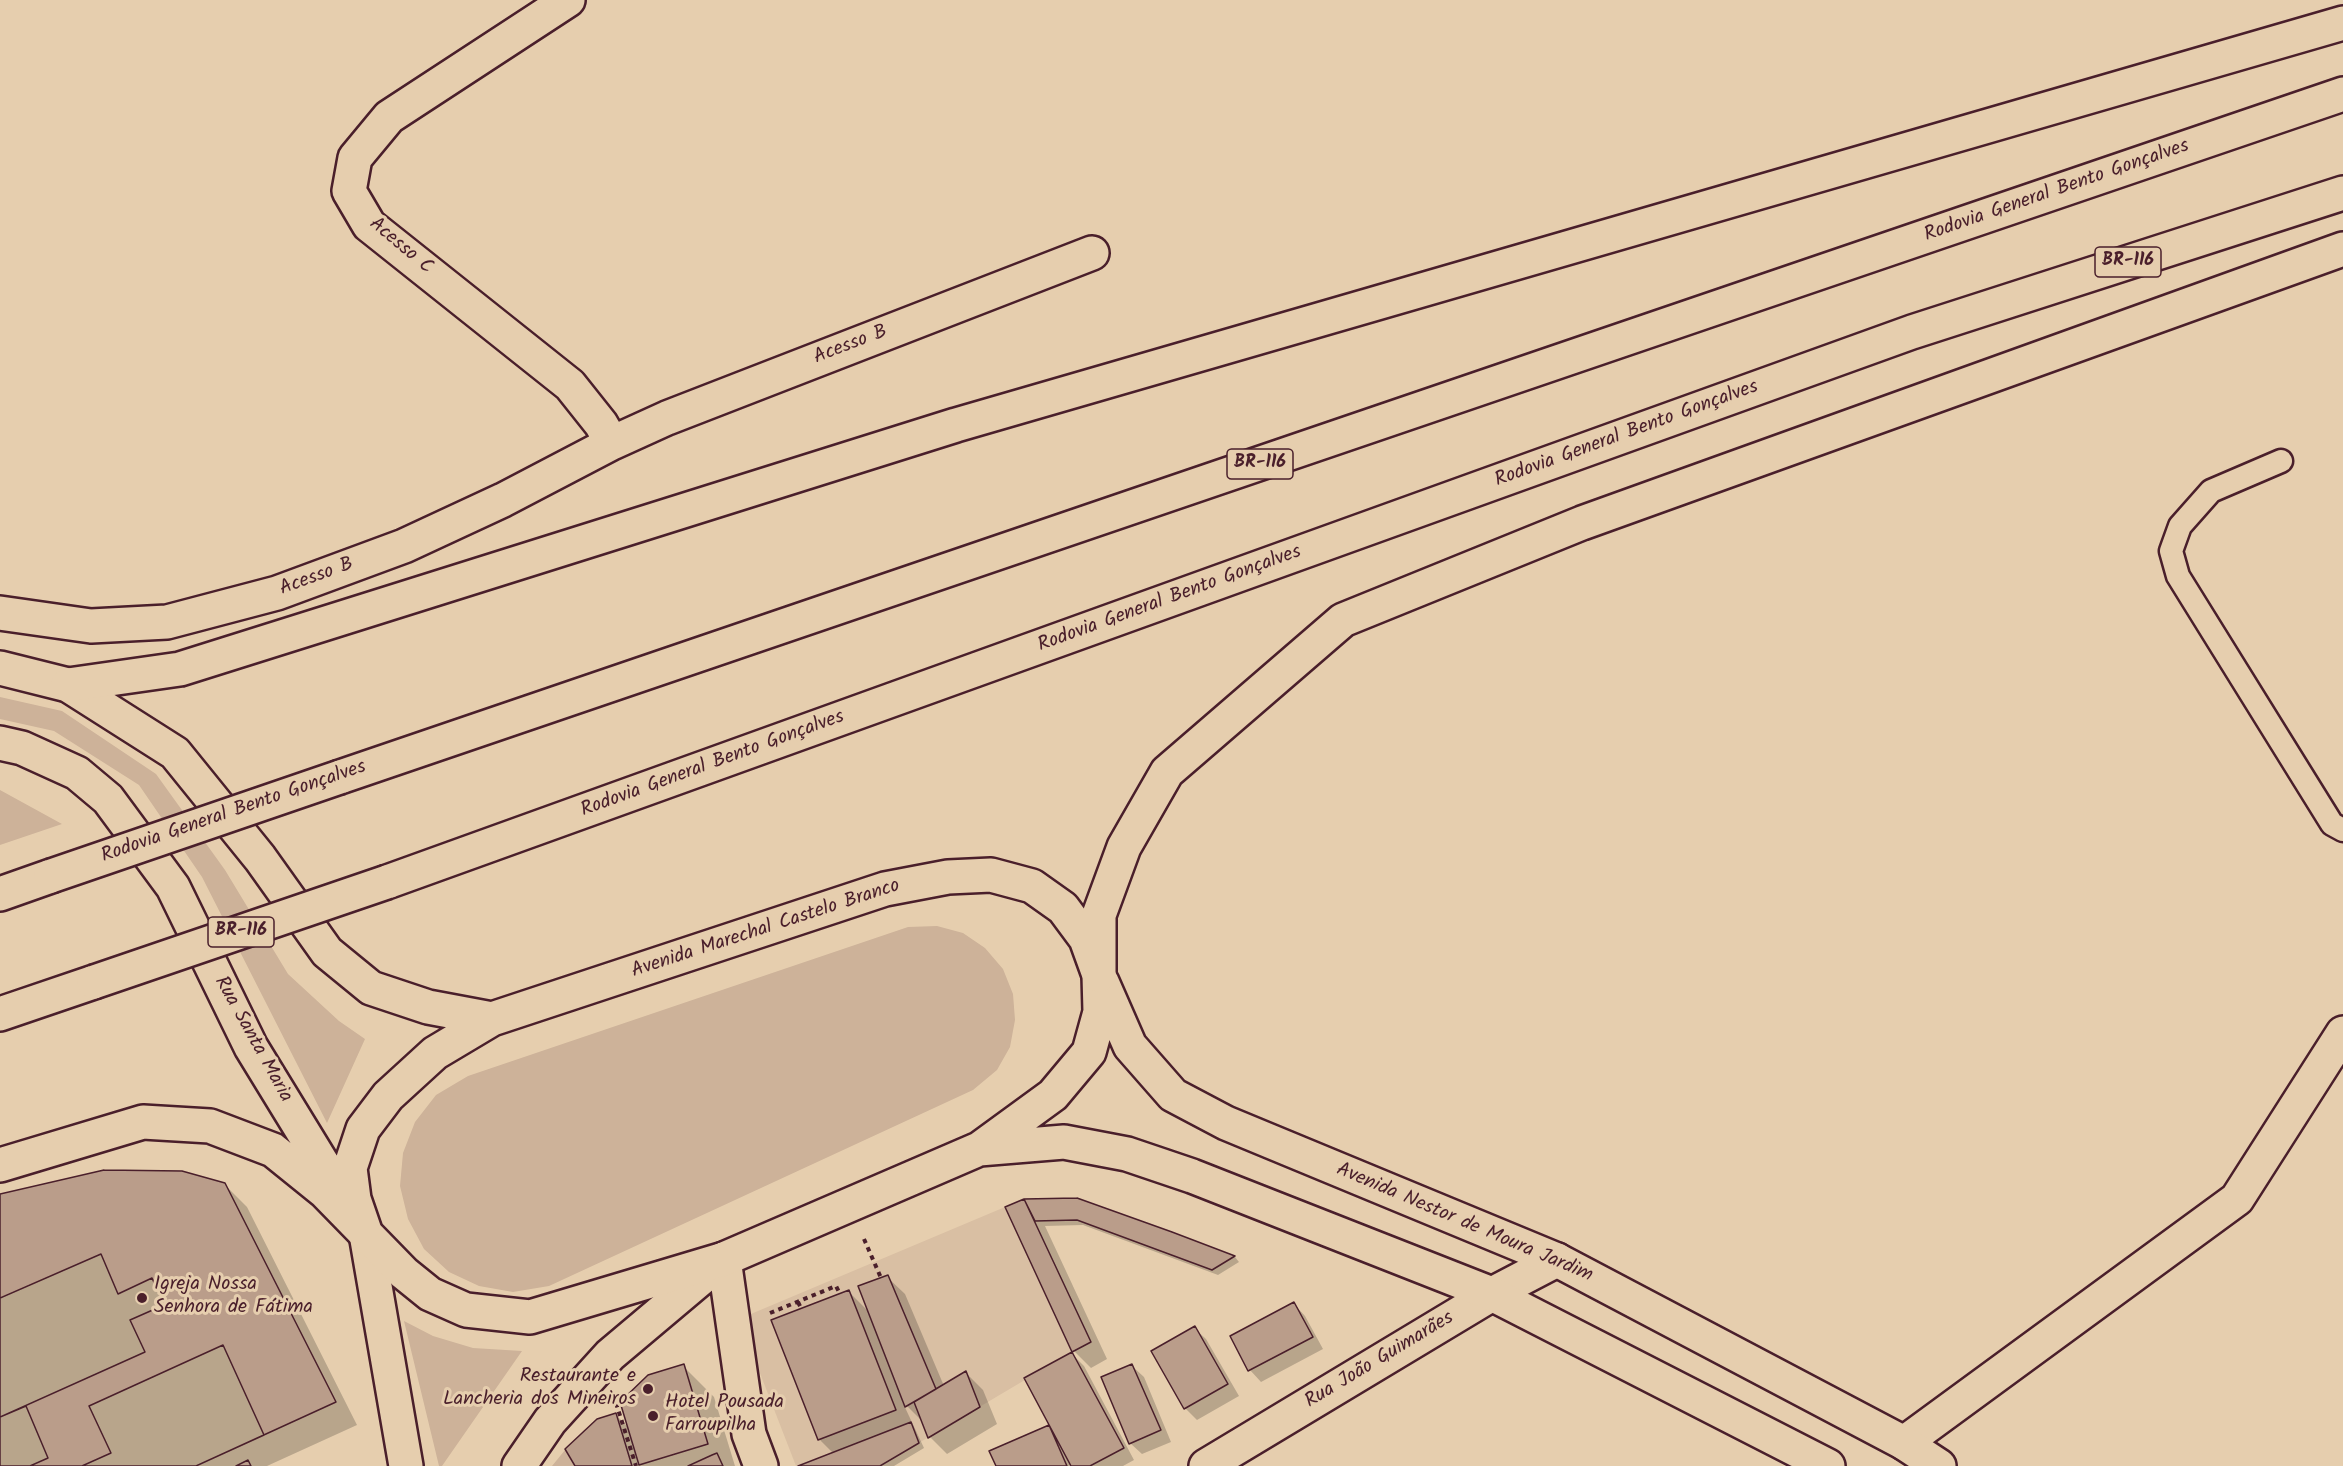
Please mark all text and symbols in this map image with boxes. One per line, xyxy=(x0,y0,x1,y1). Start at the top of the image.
street label: Rodovia General Bento Gonçalves xyxy=(1921,135,2193,249)
street label: Acesso C xyxy=(363,213,437,281)
road number: BR-116 xyxy=(2095,247,2161,277)
street label: Acesso B xyxy=(811,321,891,371)
street label: Rodovia General Bento Gonçalves xyxy=(1492,376,1762,494)
road number: BR-116 xyxy=(1227,449,1293,479)
street label: Rodovia General Bento Gonçalves xyxy=(1035,541,1305,659)
street label: Acesso B xyxy=(277,554,357,602)
street label: Rodovia General Bento Gonçalves xyxy=(578,706,848,824)
street label: Rodovia General Bento Gonçalves xyxy=(98,756,370,870)
street label: Avenida Marechal Castelo Branco xyxy=(629,875,903,985)
road number: BR-116 xyxy=(208,917,274,947)
street label: Rua Santa Maria xyxy=(207,973,297,1107)
street label: Avenida Nestor de Moura Jardim xyxy=(1332,1159,1596,1289)
place label: Igreja Nossa Senhora de Fátima xyxy=(154,1274,313,1321)
marker: Igreja Nossa Senhora de Fátima xyxy=(135,1291,149,1305)
street label: Rua João Guimarães xyxy=(1301,1307,1459,1415)
place label: Restaurante e Lancheria dos Mineiros xyxy=(443,1366,636,1413)
marker: Restaurante e Lancheria dos Mineiros xyxy=(641,1382,655,1396)
place label: Hotel Pousada Farroupilha xyxy=(665,1392,784,1439)
marker: Hotel Pousada Farroupilha xyxy=(646,1409,660,1423)

